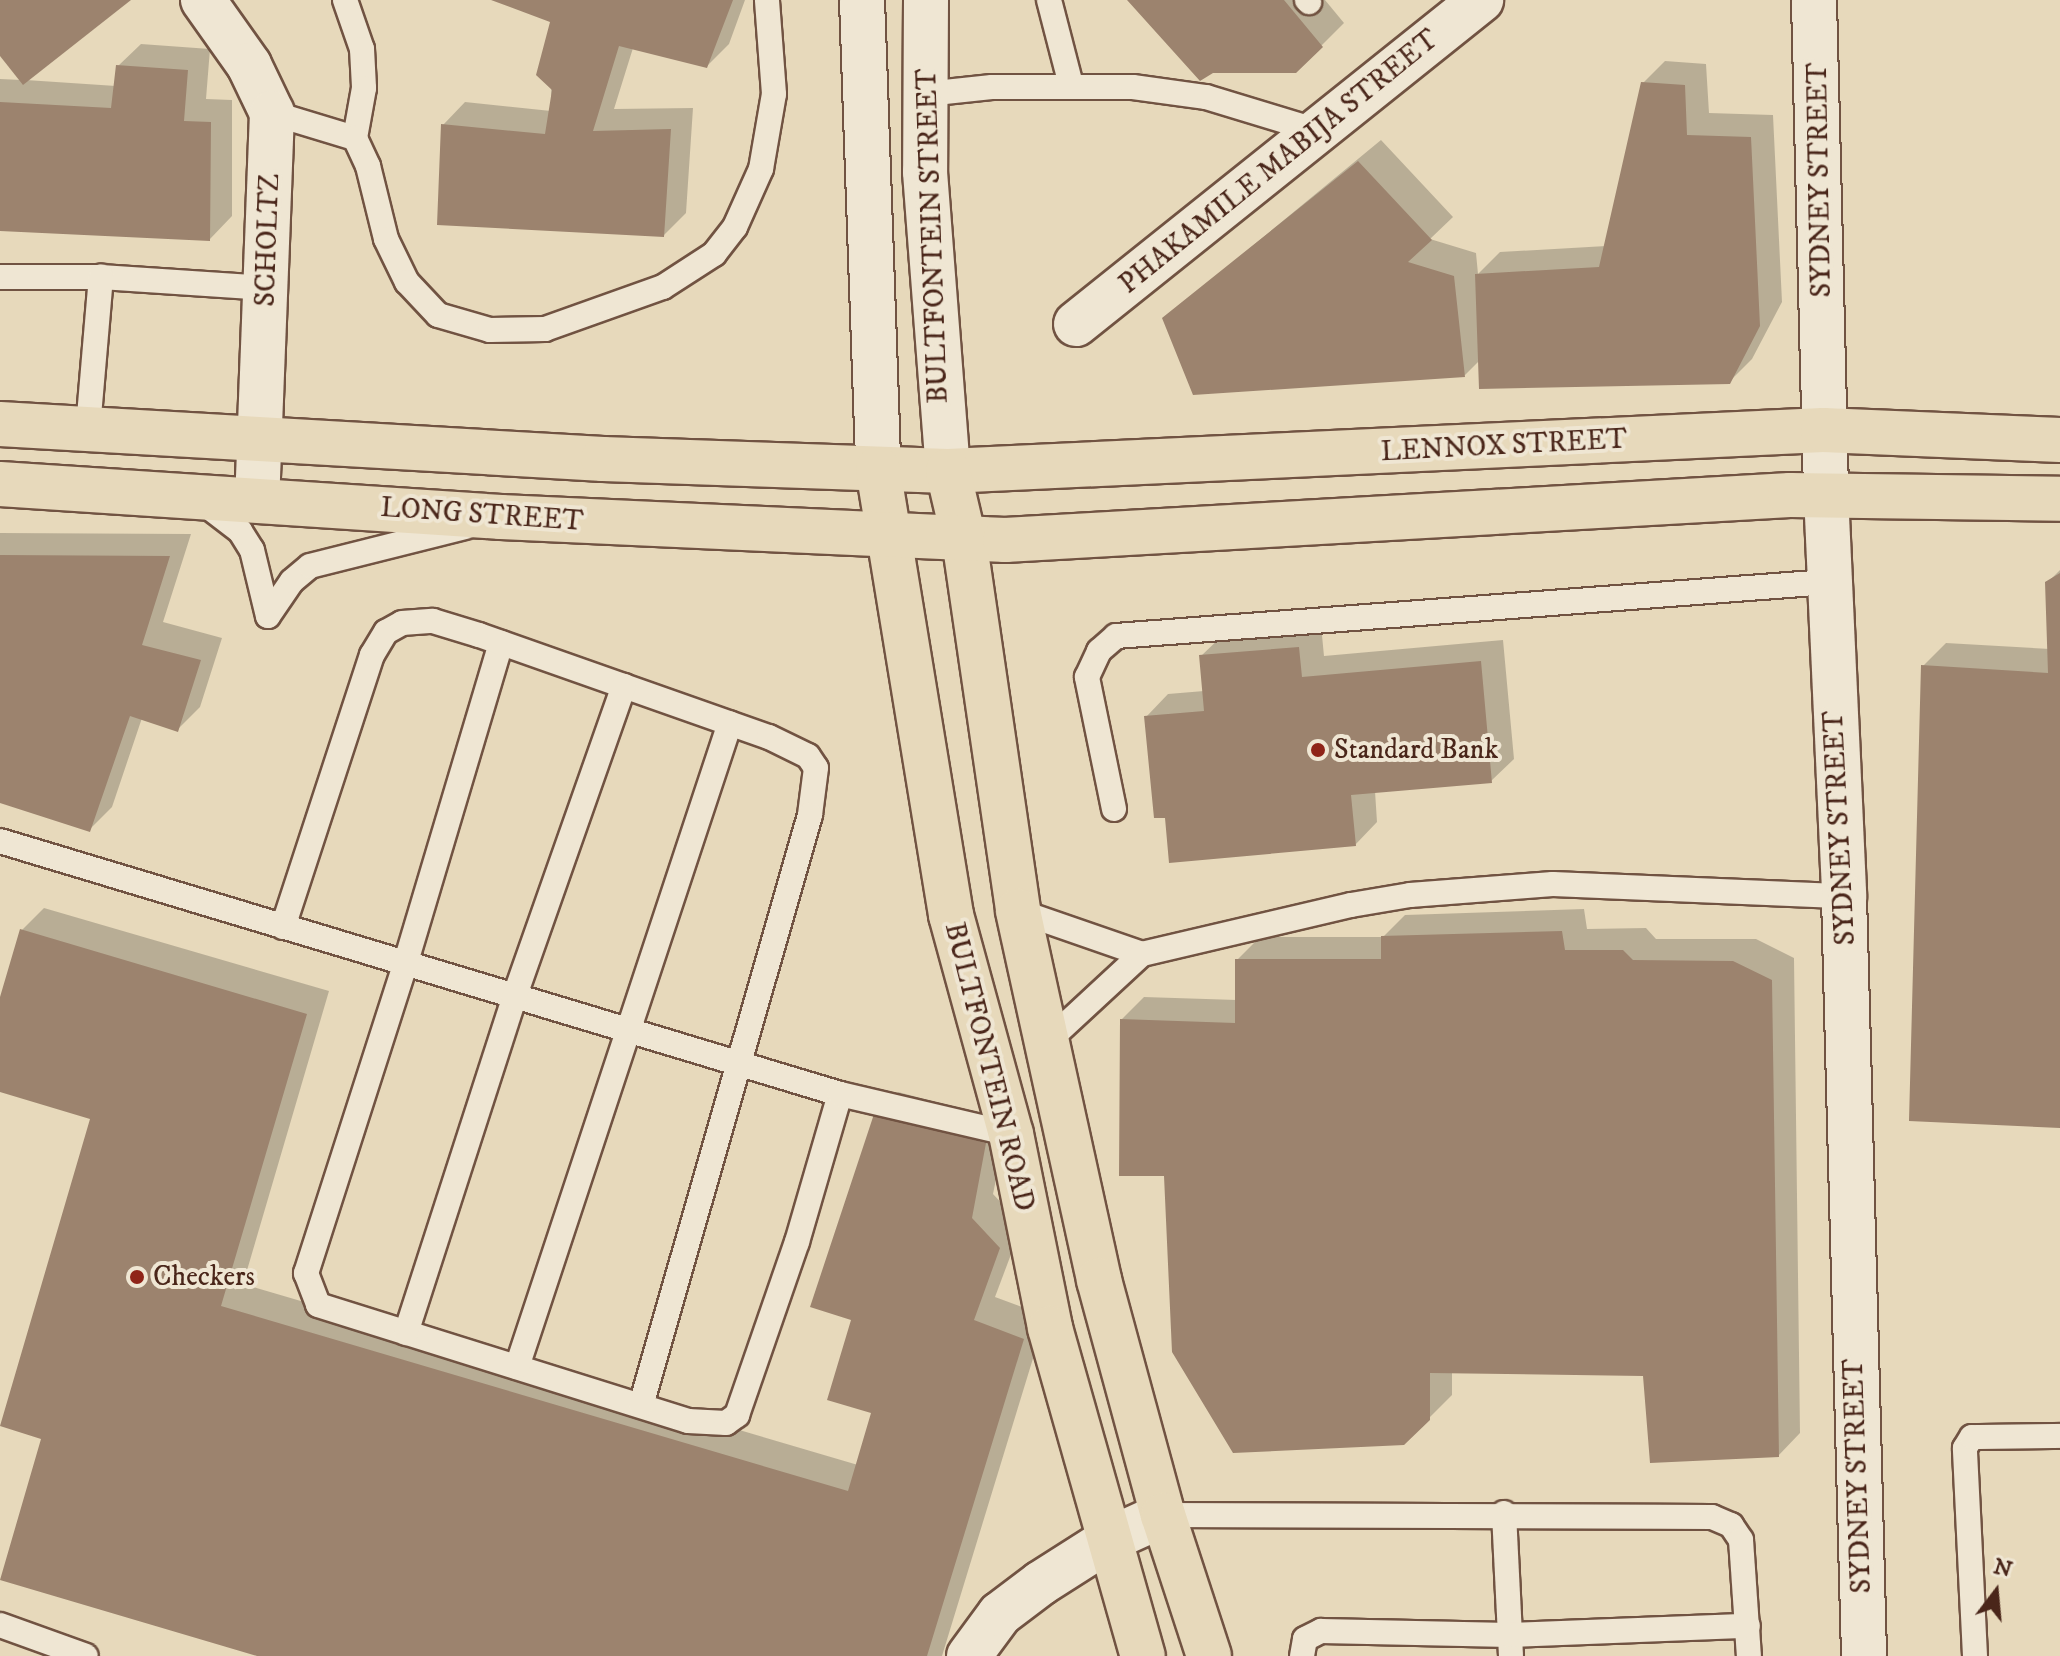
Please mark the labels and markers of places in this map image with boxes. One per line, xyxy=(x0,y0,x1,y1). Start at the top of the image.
place label: Standard Bank xyxy=(1334,733,1498,767)
marker: Standard Bank xyxy=(1309,741,1327,759)
place label: Checkers xyxy=(153,1260,255,1294)
marker: Checkers xyxy=(128,1268,146,1286)

